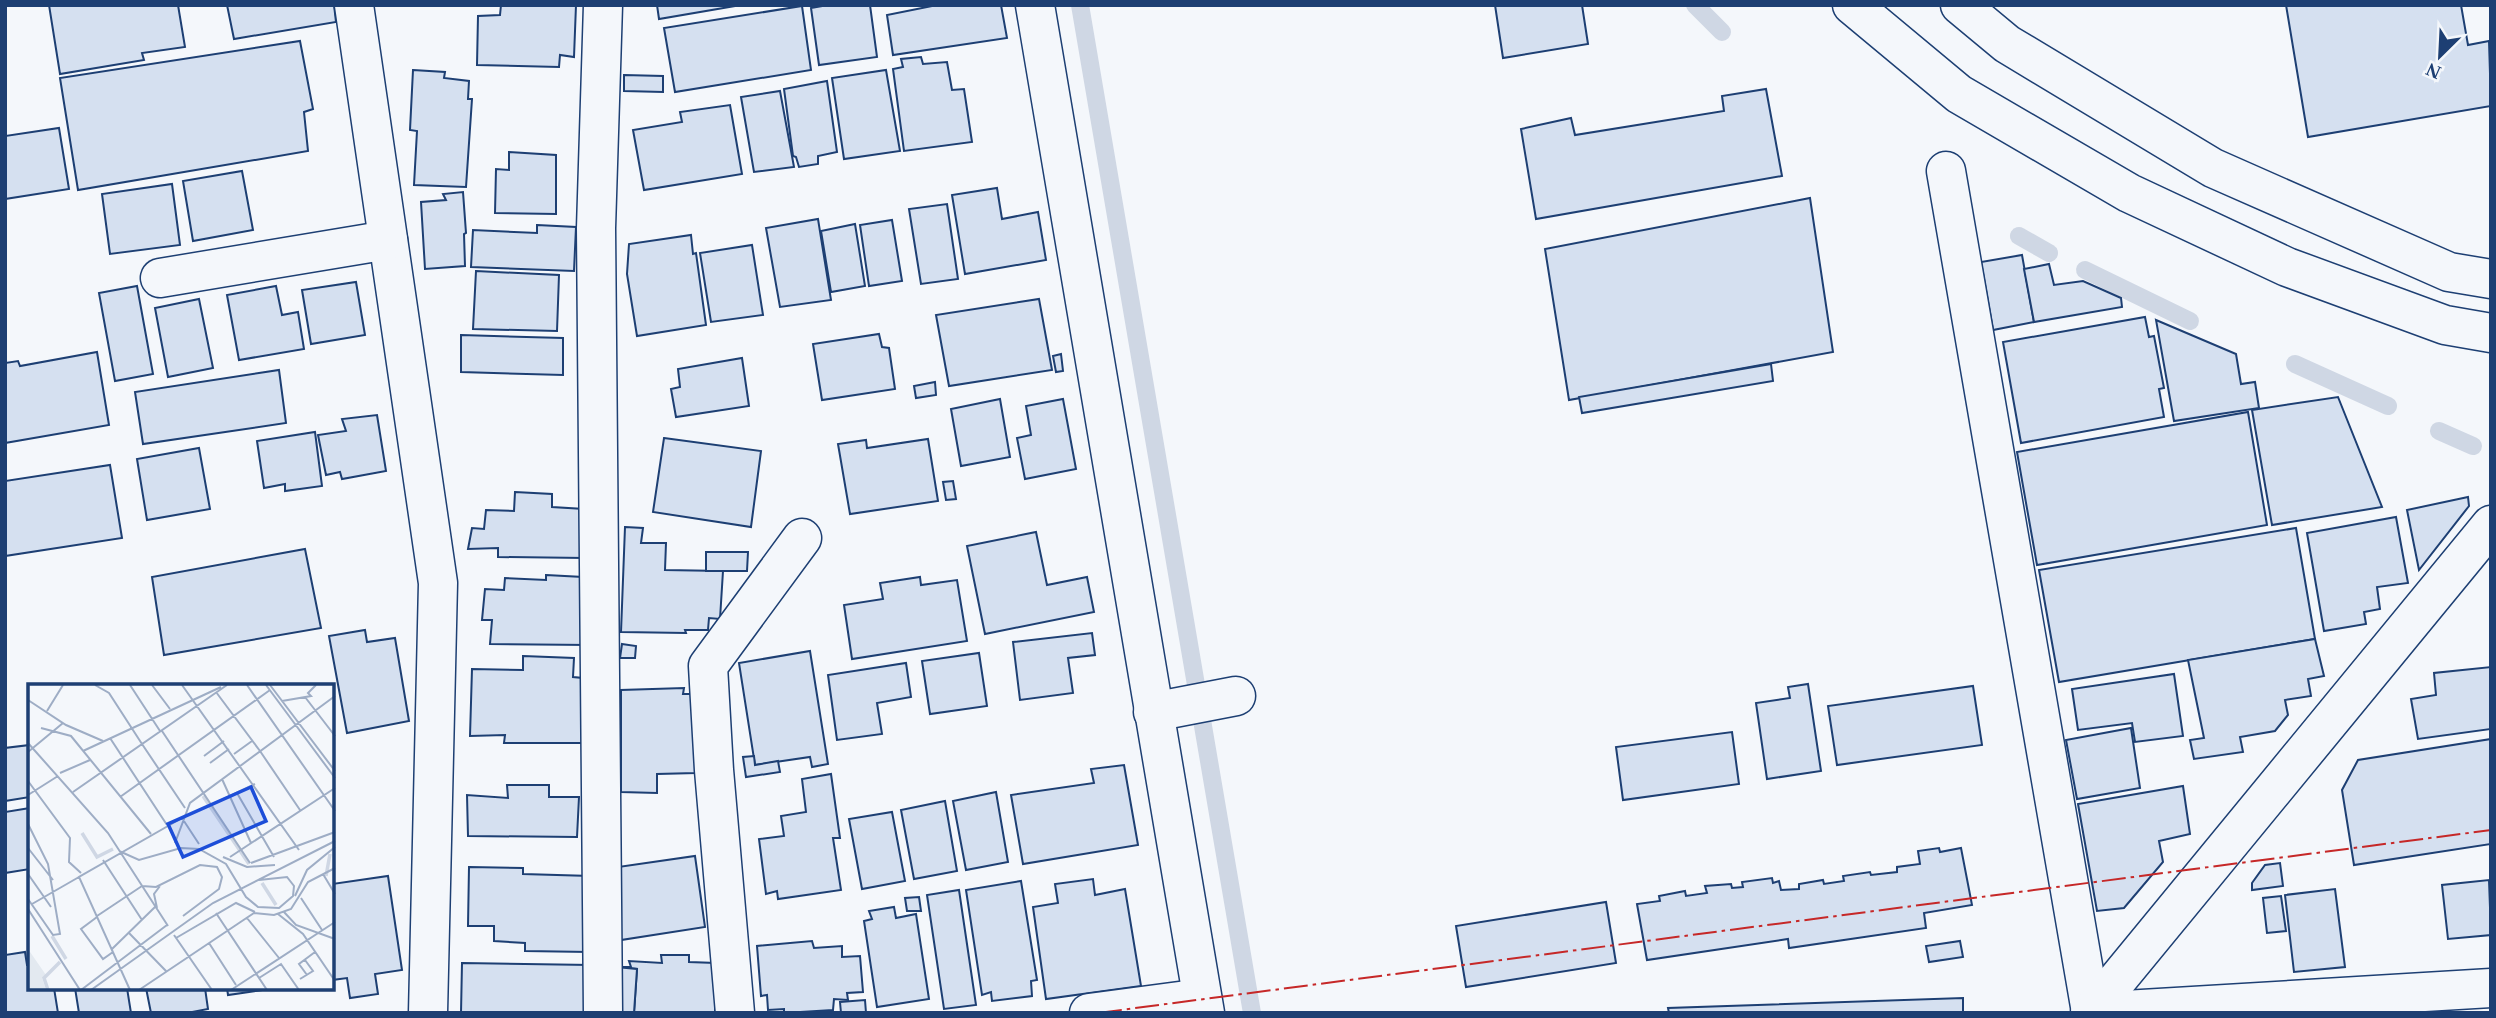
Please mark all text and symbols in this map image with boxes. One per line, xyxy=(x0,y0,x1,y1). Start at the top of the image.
north arrow xyxy=(2405,21,2475,91)
text: N xyxy=(2423,59,2444,83)
inset map xyxy=(28,684,334,990)

